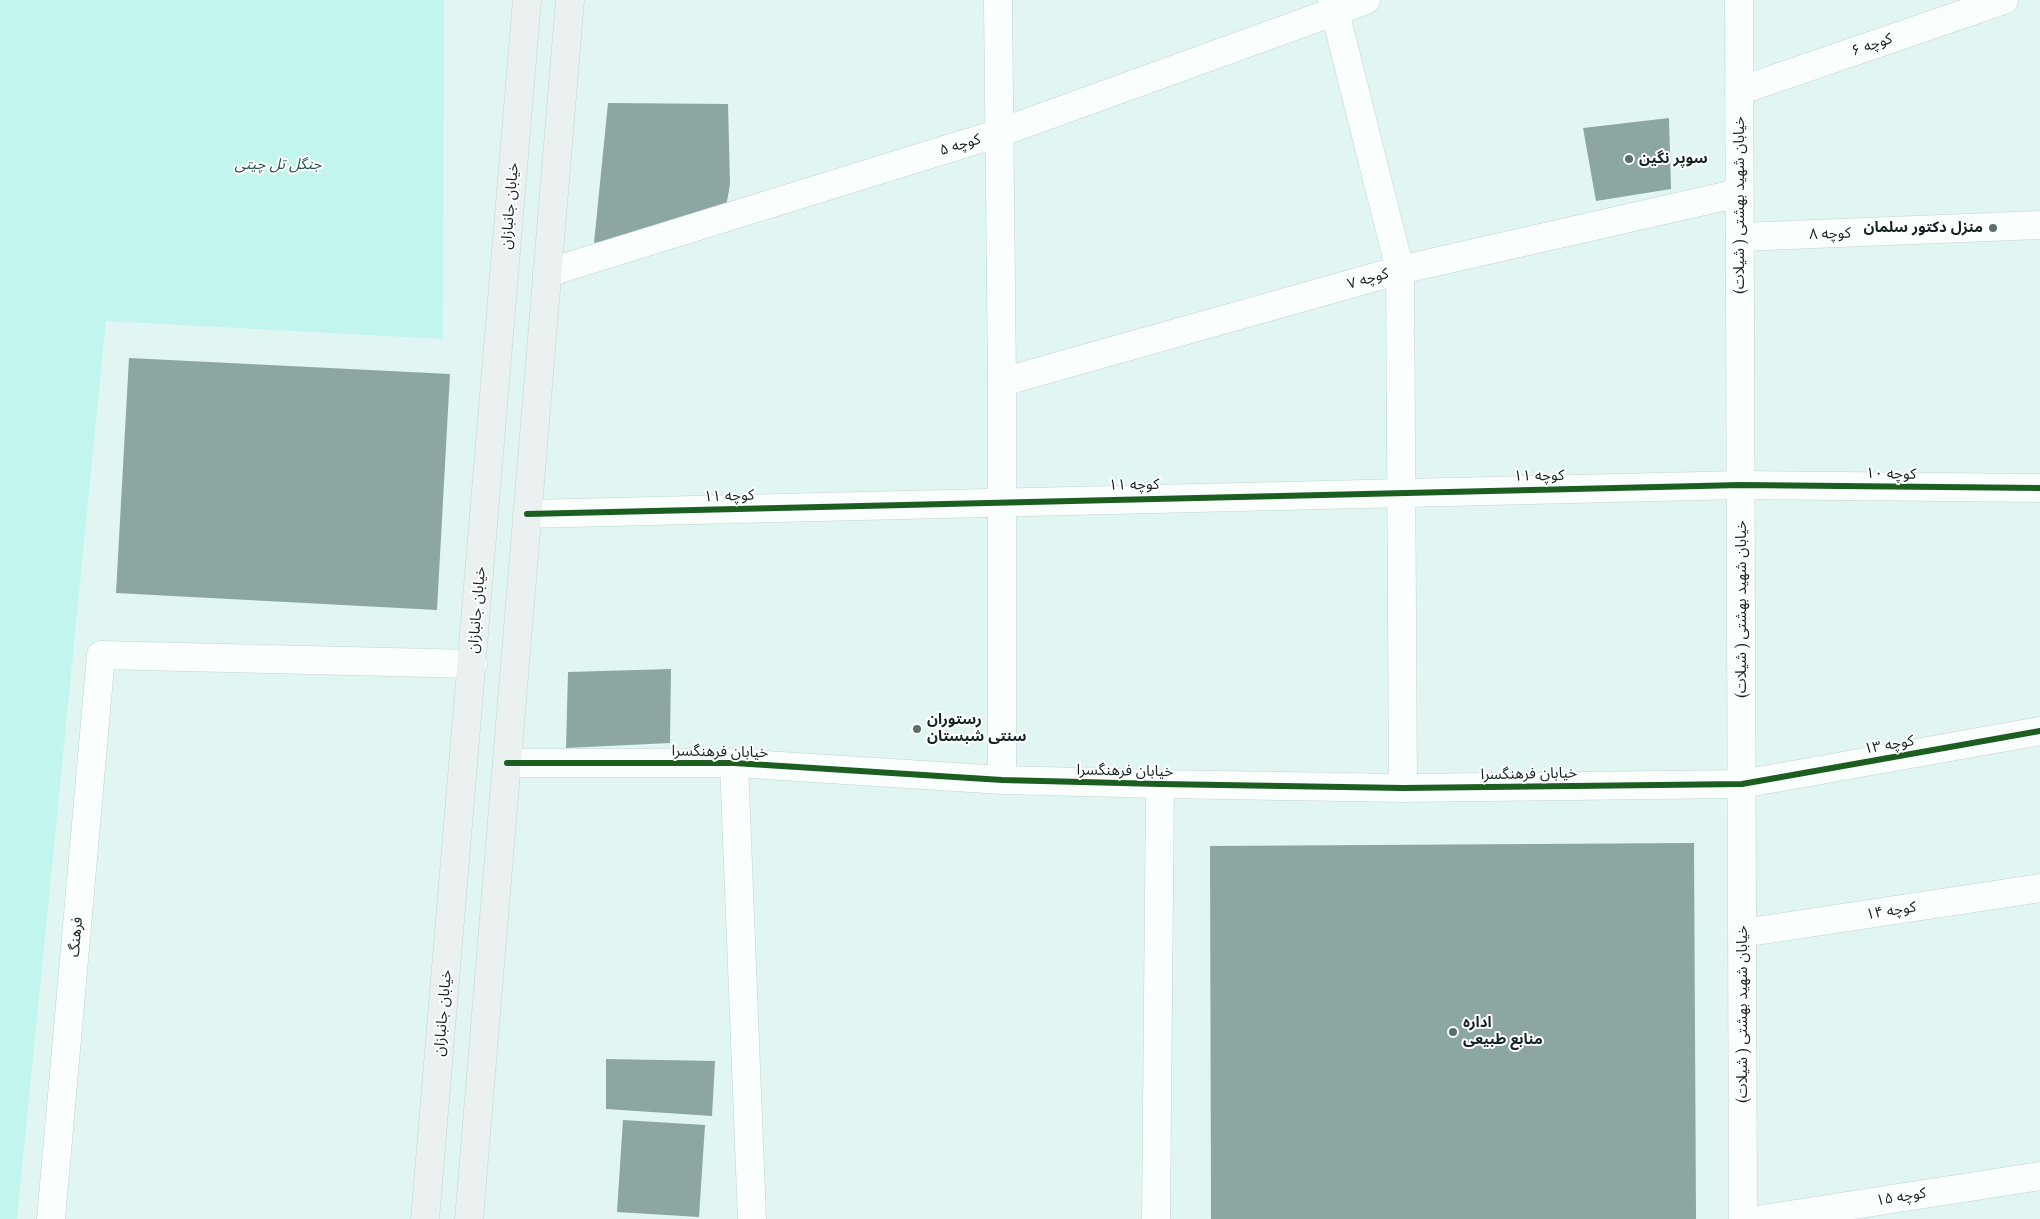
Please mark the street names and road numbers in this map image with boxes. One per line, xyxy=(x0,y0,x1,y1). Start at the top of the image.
street label: کوچه ۶ xyxy=(1849,30,1895,60)
street label: خیابان شهید بهشتی ( شیلات) xyxy=(1731,116,1749,294)
street label: کوچه ۵ xyxy=(937,130,983,160)
street label: خیابان جانبازان xyxy=(497,162,523,250)
street label: کوچه ۸ xyxy=(1809,224,1851,244)
street label: کوچه ۷ xyxy=(1345,265,1391,293)
street label: کوچه ۱۰ xyxy=(1866,465,1916,483)
street label: کوچه ۱۱ xyxy=(1514,467,1564,485)
street label: کوچه ۱۱ xyxy=(1109,476,1159,494)
street label: کوچه ۱۱ xyxy=(703,486,755,506)
street label: خیابان شهید بهشتی ( شیلات) xyxy=(1733,520,1751,698)
street label: خیابان جانبازان xyxy=(464,566,490,654)
street label: کوچه ۱۳ xyxy=(1863,732,1915,758)
street label: خیابان فرهنگسرا xyxy=(671,742,769,762)
street label: خیابان فرهنگسرا xyxy=(1076,761,1174,781)
street label: خیابان فرهنگسرا xyxy=(1480,764,1578,784)
street label: کوچه ۱۴ xyxy=(1865,898,1917,924)
street label: فرهنگ xyxy=(65,916,87,958)
street label: خیابان شهید بهشتی ( شیلات) xyxy=(1734,925,1752,1103)
street label: خیابان جانبازان xyxy=(430,969,456,1057)
street label: کوچه ۱۵ xyxy=(1875,1184,1927,1210)

